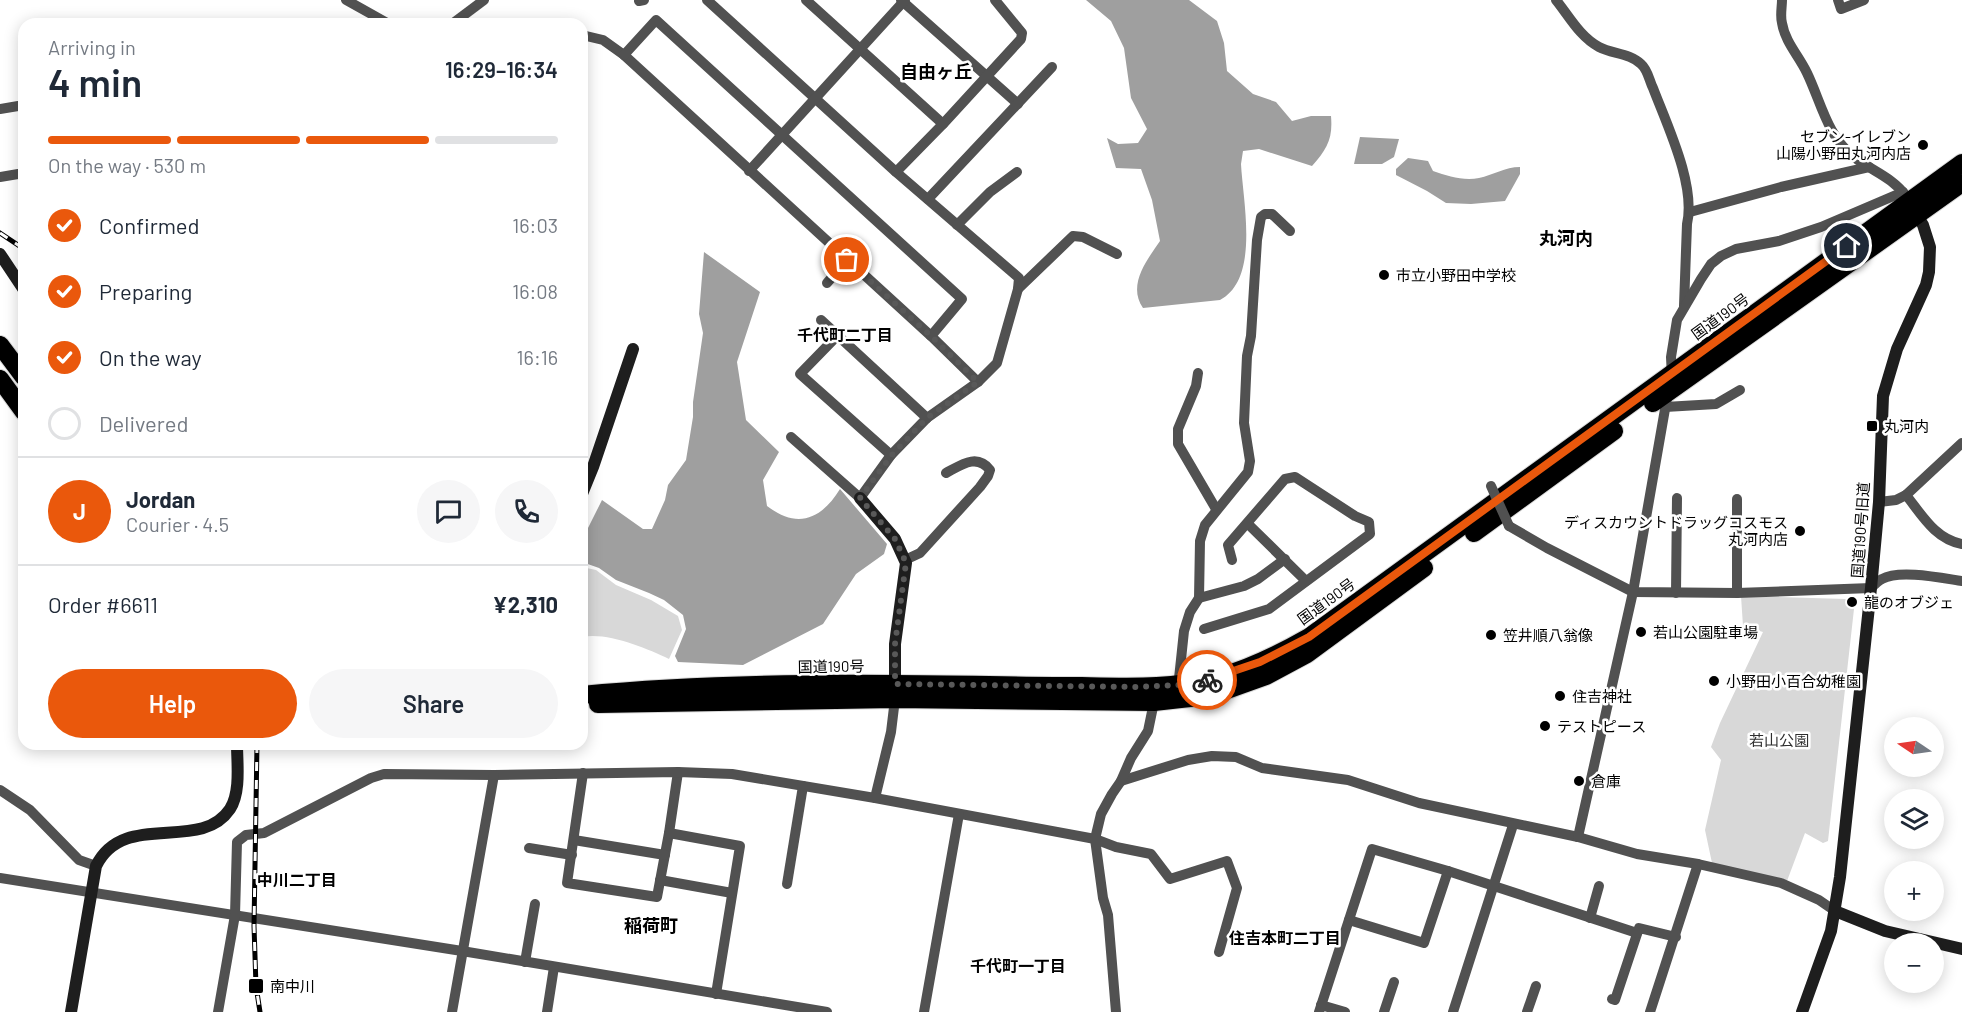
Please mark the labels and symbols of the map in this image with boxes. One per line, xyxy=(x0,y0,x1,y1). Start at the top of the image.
district label: 自由ヶ丘 xyxy=(900,60,972,82)
place label: セブン-イレブン 山陽小野田丸河内店 xyxy=(1776,127,1911,162)
marker: セブン-イレブン 山陽小野田丸河内店 xyxy=(1916,138,1930,152)
pin xyxy=(1821,220,1872,271)
district label: 丸河内 xyxy=(1539,227,1593,249)
pin xyxy=(821,234,872,285)
place label: 市立小野田中学校 xyxy=(1396,266,1516,284)
marker: 市立小野田中学校 xyxy=(1377,268,1391,282)
street label: 国道190号 xyxy=(1688,289,1752,343)
district label: 千代町二丁目 xyxy=(797,325,893,344)
place label: 丸河内 xyxy=(1884,417,1929,435)
marker: 丸河内 xyxy=(1865,419,1879,433)
street label: 国道190号旧道 xyxy=(1848,481,1872,579)
place label: ディスカウントドラッグコスモス 丸河内店 xyxy=(1564,513,1788,548)
marker: ディスカウントドラッグコスモス 丸河内店 xyxy=(1793,524,1807,538)
street label: 国道190号 xyxy=(1294,574,1358,628)
place label: 龍のオブジェ xyxy=(1864,593,1954,611)
marker: 龍のオブジェ xyxy=(1845,595,1859,609)
place label: 若山公園駐車場 xyxy=(1653,623,1758,641)
marker: 若山公園駐車場 xyxy=(1634,625,1648,639)
place label: 笠井順八翁像 xyxy=(1503,626,1593,644)
marker: 笠井順八翁像 xyxy=(1484,628,1498,642)
courier xyxy=(1177,650,1237,710)
street label: 国道190号 xyxy=(798,656,864,676)
place label: 小野田小百合幼稚園 xyxy=(1726,672,1861,690)
marker: 小野田小百合幼稚園 xyxy=(1707,674,1721,688)
place label: 住吉神社 xyxy=(1572,687,1632,705)
marker: 住吉神社 xyxy=(1553,689,1567,703)
place label: テストピース xyxy=(1557,717,1646,735)
north arrow xyxy=(1884,717,1944,777)
marker: テストピース xyxy=(1538,719,1552,733)
park label: 若山公園 xyxy=(1749,731,1809,749)
place label: 倉庫 xyxy=(1591,772,1621,790)
marker: 倉庫 xyxy=(1572,774,1586,788)
district label: 中川二丁目 xyxy=(257,870,337,889)
district label: 稲荷町 xyxy=(624,914,678,936)
district label: 住吉本町二丁目 xyxy=(1228,928,1341,947)
district label: 千代町一丁目 xyxy=(970,956,1066,975)
marker: 南中川 xyxy=(247,977,265,995)
place label: 南中川 xyxy=(270,977,315,995)

